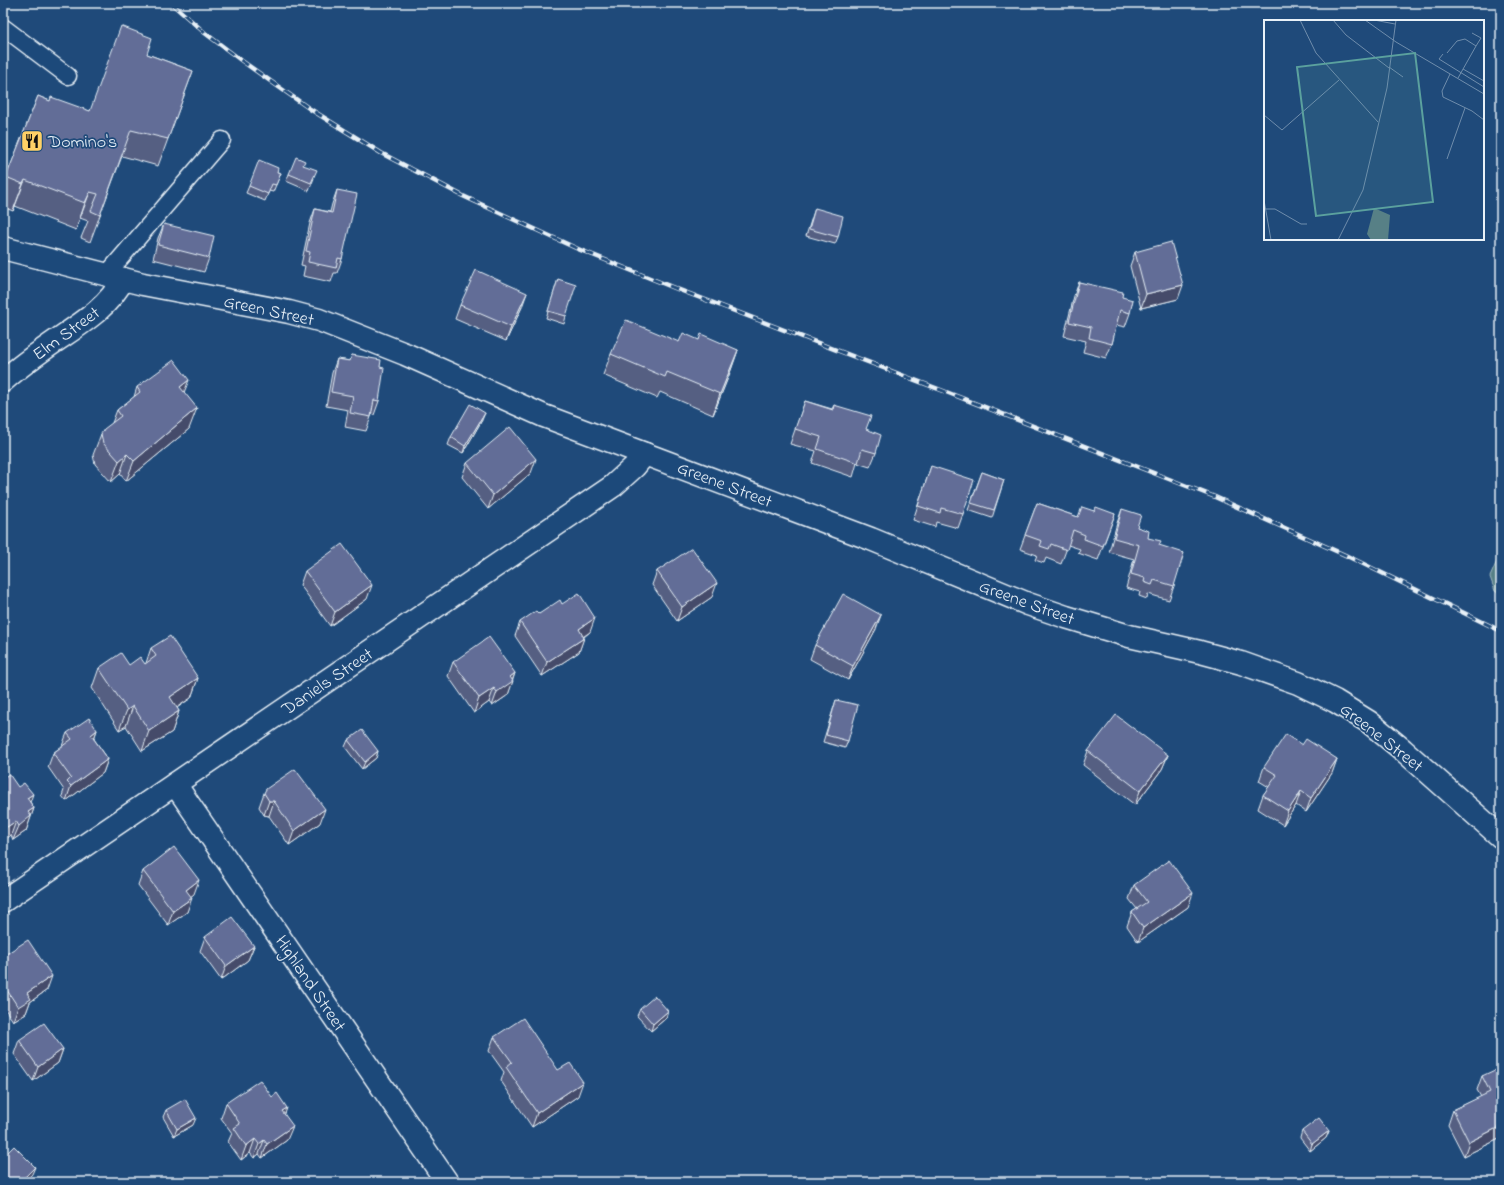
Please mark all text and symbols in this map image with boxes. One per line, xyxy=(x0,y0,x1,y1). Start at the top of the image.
inset map xyxy=(1264,20,1484,240)
restaurant icon: Domino's xyxy=(19,128,45,154)
place label: Domino's xyxy=(47,130,117,156)
street label: Green Street xyxy=(221,290,316,334)
street label: Elm Street xyxy=(28,301,106,368)
street label: Greene Street xyxy=(673,456,776,516)
street label: Greene Street xyxy=(975,575,1078,633)
street label: Daniels Street xyxy=(276,642,379,723)
street label: Greene Street xyxy=(1333,698,1428,780)
street label: Highland Street xyxy=(267,931,351,1038)

